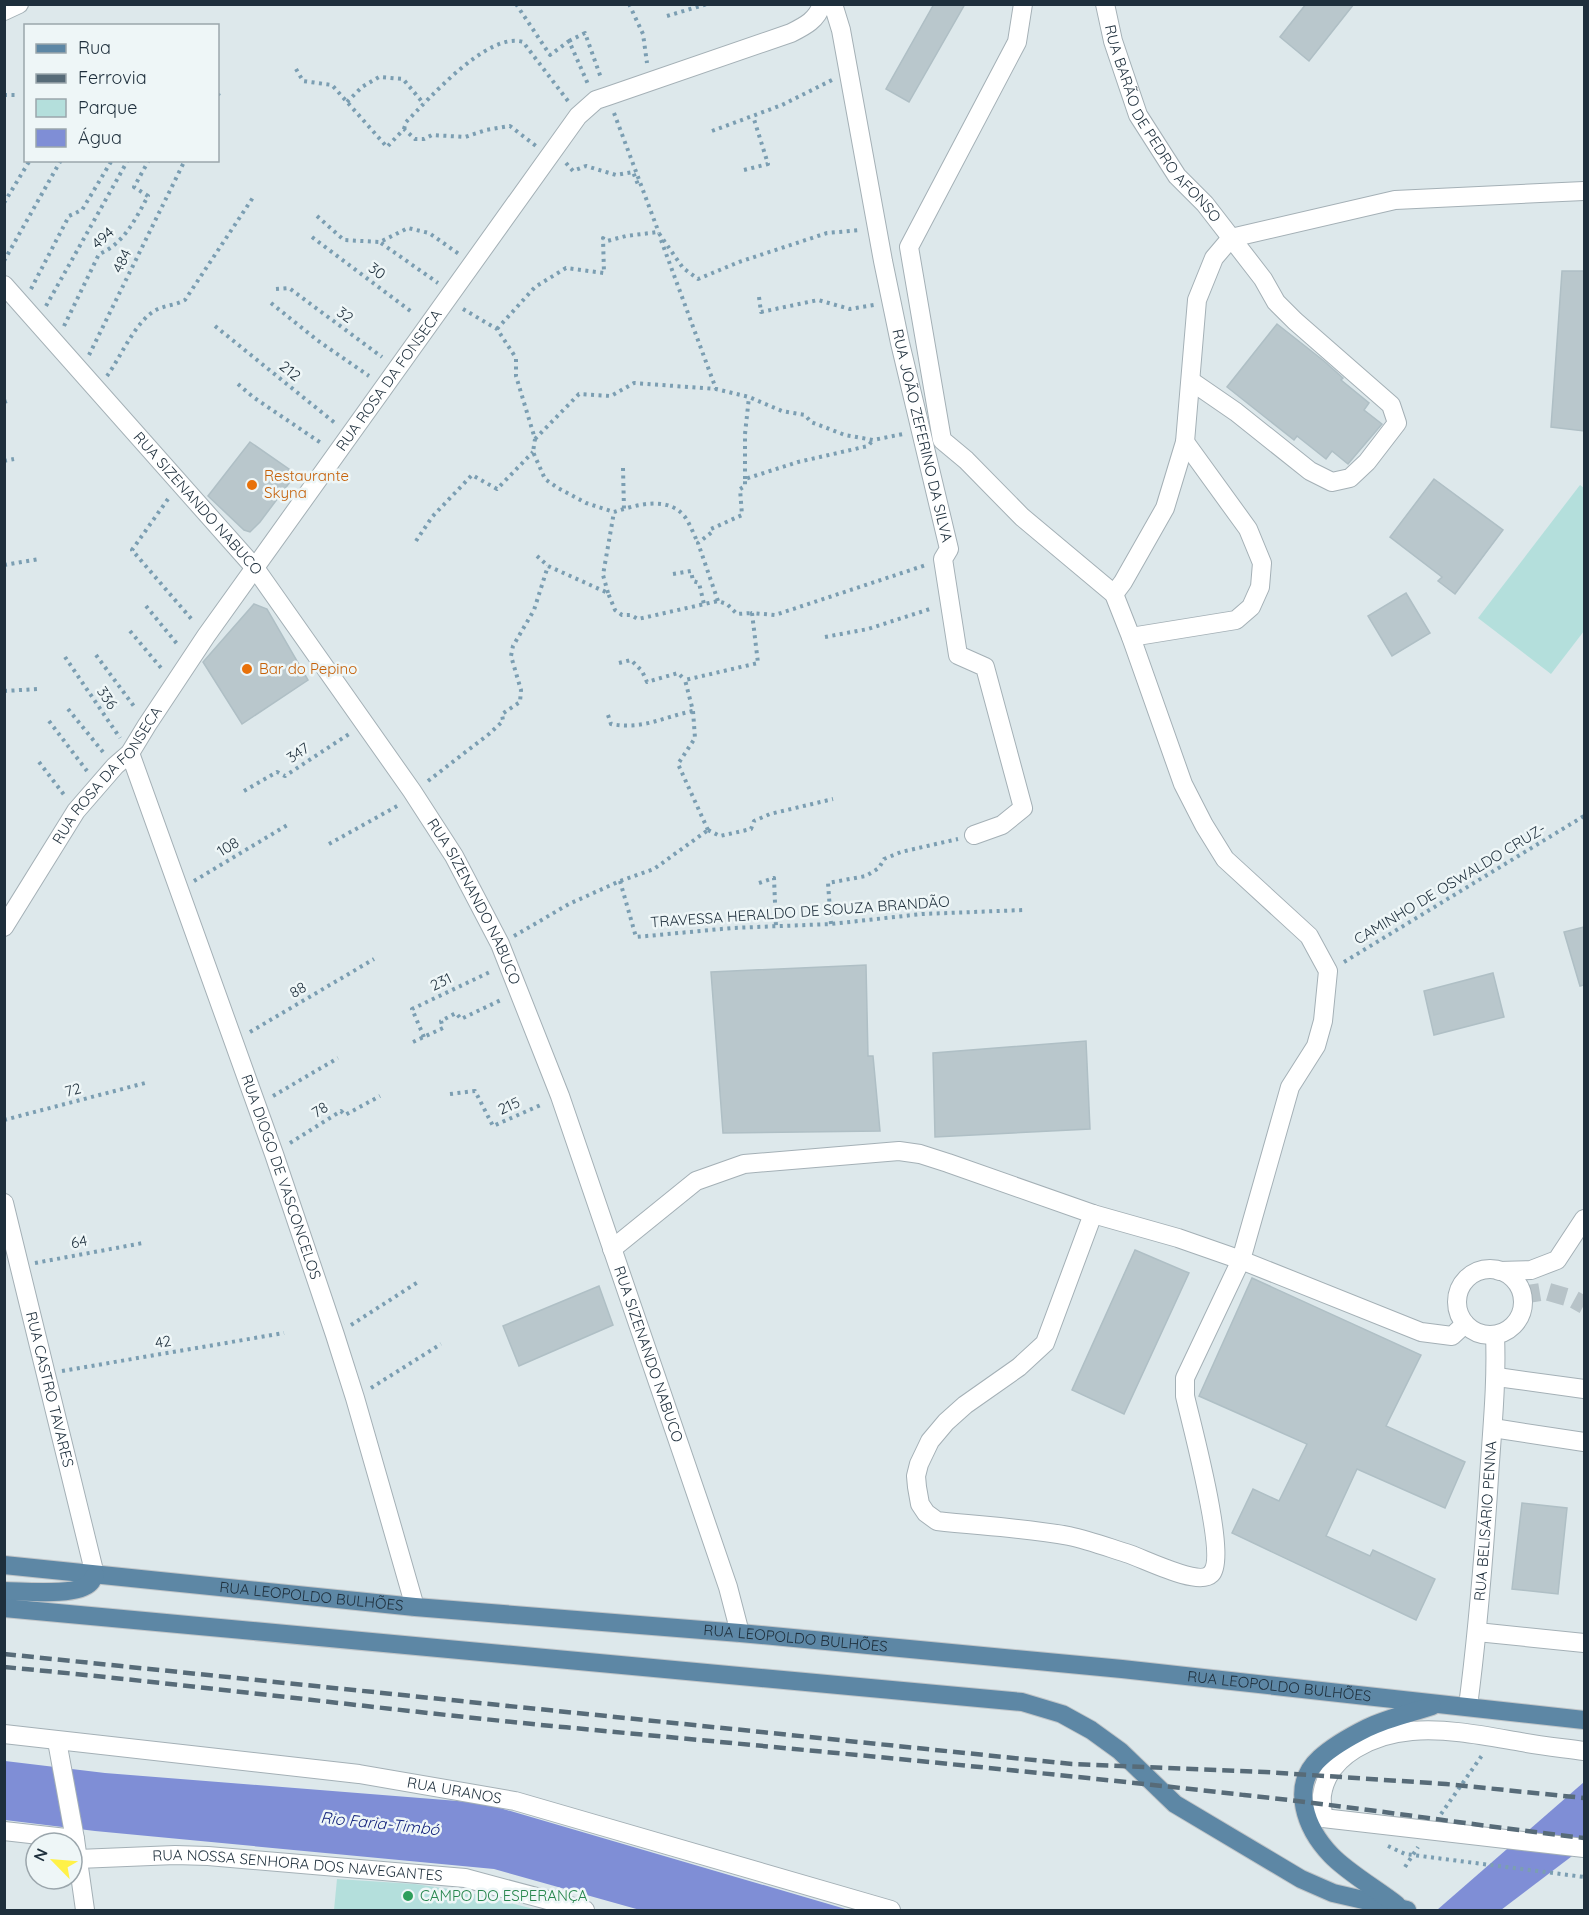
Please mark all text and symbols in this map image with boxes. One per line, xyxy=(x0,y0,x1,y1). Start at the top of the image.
street label: RUA BARÃO DE PEDRO AFONSO xyxy=(1101,23,1225,226)
legend xyxy=(24,24,219,162)
text: Rua xyxy=(78,36,111,59)
text: Ferrovia xyxy=(78,66,147,89)
text: Parque xyxy=(78,96,137,119)
text: Água xyxy=(78,126,122,149)
street label: 494 xyxy=(87,223,118,253)
street label: 484 xyxy=(108,246,135,276)
street label: 30 xyxy=(365,258,390,283)
street label: 32 xyxy=(333,302,357,327)
street label: RUA ROSA DA FONSECA xyxy=(331,305,446,454)
street label: RUA JOÃO ZEFERINO DA SILVA xyxy=(888,327,957,544)
street label: 212 xyxy=(276,356,305,385)
street label: RUA SIZENANDO NABUCO xyxy=(130,428,267,578)
place label: Restaurante Skyna xyxy=(264,466,349,502)
marker: Restaurante Skyna xyxy=(245,478,259,492)
place label: Bar do Pepino xyxy=(259,659,357,678)
marker: Bar do Pepino xyxy=(240,662,254,676)
street label: 336 xyxy=(93,683,122,713)
street label: RUA ROSA DA FONSECA xyxy=(48,702,166,848)
street label: 347 xyxy=(283,738,313,767)
street label: RUA SIZENANDO NABUCO xyxy=(423,814,525,987)
street label: CAMINHO DE OSWALDO CRUZ- xyxy=(1350,819,1549,948)
street label: 108 xyxy=(213,833,242,861)
street label: TRAVESSA HERALDO DE SOUZA BRANDÃO xyxy=(650,892,950,931)
street label: 231 xyxy=(427,968,455,995)
street label: 88 xyxy=(286,977,310,1002)
street label: RUA DIOGO DE VASCONCELOS xyxy=(237,1072,326,1282)
street label: 72 xyxy=(63,1078,83,1101)
street label: 215 xyxy=(495,1092,523,1119)
street label: 78 xyxy=(308,1097,332,1122)
street label: 64 xyxy=(69,1231,89,1252)
street label: RUA SIZENANDO NABUCO xyxy=(610,1263,688,1445)
street label: RUA CASTRO TAVARES xyxy=(22,1310,78,1469)
street label: 42 xyxy=(153,1331,173,1352)
street label: RUA BELISÁRIO PENNA xyxy=(1470,1440,1501,1602)
street label: RUA LEOPOLDO BULHÕES xyxy=(218,1577,404,1615)
street label: RUA LEOPOLDO BULHÕES xyxy=(703,1620,889,1656)
street label: RUA LEOPOLDO BULHÕES xyxy=(1186,1666,1372,1705)
street label: RUA URANOS xyxy=(406,1772,503,1808)
water label: Rio Faria-Timbó xyxy=(320,1807,442,1839)
north arrow xyxy=(24,1831,84,1891)
text: N xyxy=(29,1845,52,1864)
street label: RUA NOSSA SENHORA DOS NAVEGANTES xyxy=(152,1845,444,1885)
place label: CAMPO DO ESPERANÇA xyxy=(420,1886,588,1905)
marker: CAMPO DO ESPERANÇA xyxy=(401,1889,415,1903)

